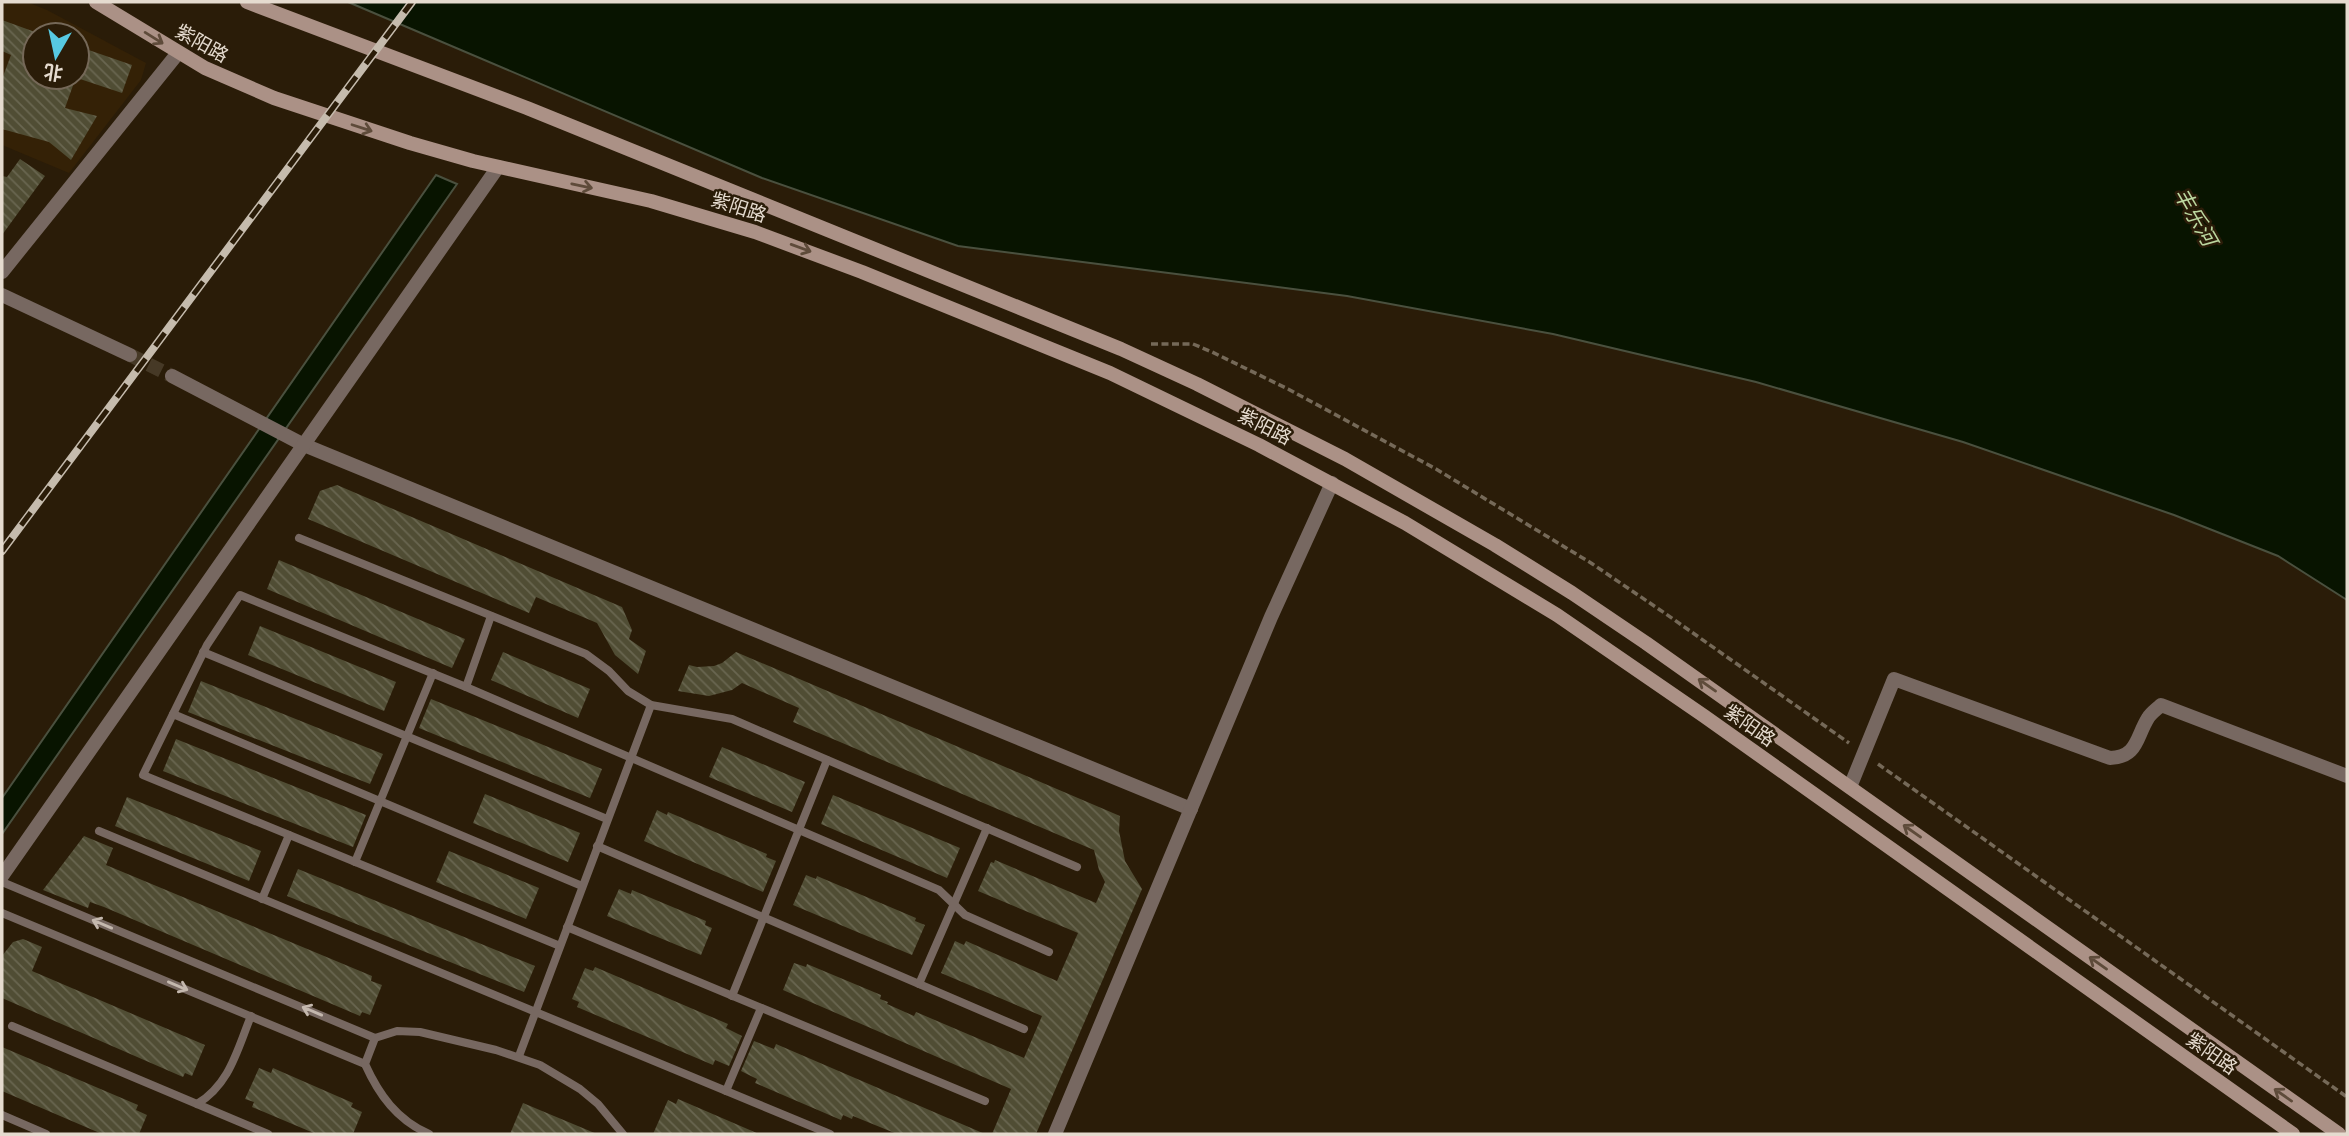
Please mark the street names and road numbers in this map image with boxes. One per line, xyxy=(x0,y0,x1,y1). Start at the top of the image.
street label: 紫阳路 xyxy=(172,19,233,66)
street label: 紫阳路 xyxy=(708,187,770,226)
street label: 紫阳路 xyxy=(1235,402,1296,449)
street label: 紫阳路 xyxy=(1720,699,1780,750)
street label: 紫阳路 xyxy=(2182,1027,2242,1078)

